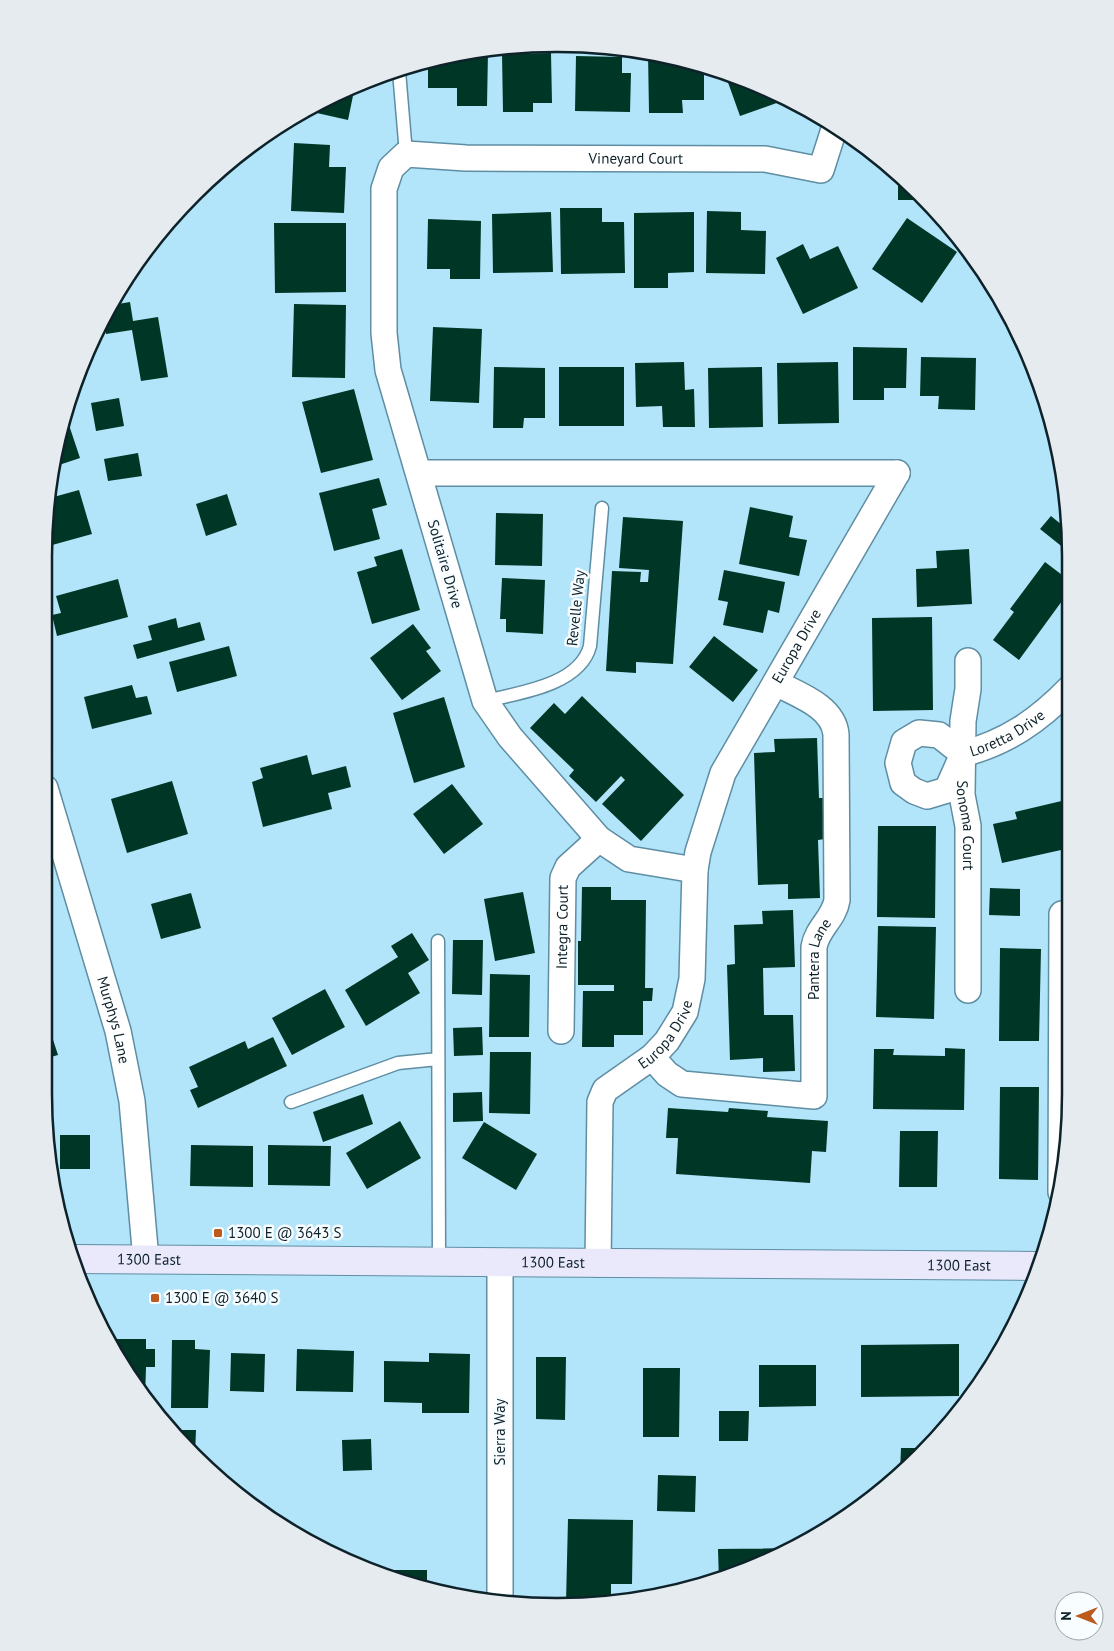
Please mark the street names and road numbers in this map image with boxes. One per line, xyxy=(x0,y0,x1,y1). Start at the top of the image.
street label: Vineyard Court xyxy=(588,148,683,168)
street label: Solitaire Drive xyxy=(424,517,467,610)
street label: Revelle Way xyxy=(562,569,589,647)
street label: Europa Drive xyxy=(767,605,825,686)
street label: Loretta Drive xyxy=(967,705,1048,760)
street label: Sonoma Court xyxy=(953,780,978,870)
street label: Integra Court xyxy=(552,885,572,969)
street label: Pantera Lane xyxy=(804,914,835,1000)
street label: Murphys Lane xyxy=(93,974,134,1065)
street label: Europa Drive xyxy=(634,998,696,1073)
street label: 1300 East xyxy=(117,1249,181,1269)
street label: 1300 East xyxy=(521,1252,585,1272)
street label: 1300 East xyxy=(927,1255,991,1275)
street label: Sierra Way xyxy=(490,1398,509,1466)

